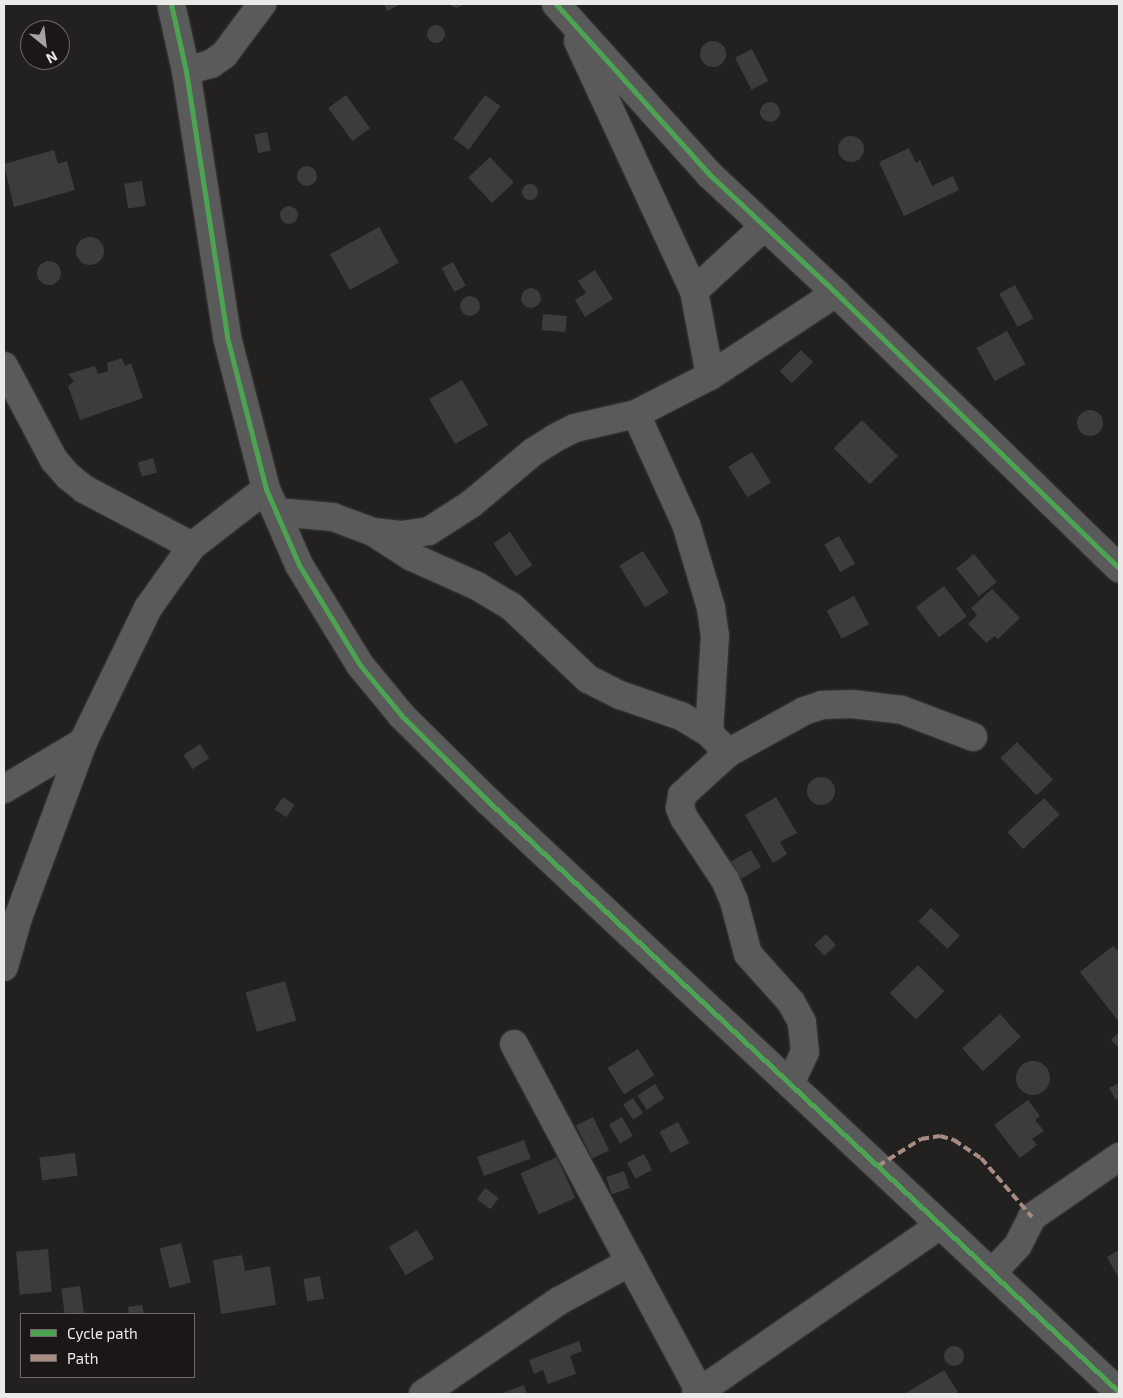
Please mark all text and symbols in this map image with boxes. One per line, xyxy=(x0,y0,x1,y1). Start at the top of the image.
north arrow xyxy=(20,20,70,70)
text: N xyxy=(43,48,61,68)
legend xyxy=(20,1313,195,1378)
text: Cycle path xyxy=(67,1324,138,1342)
text: Path xyxy=(67,1349,98,1367)

